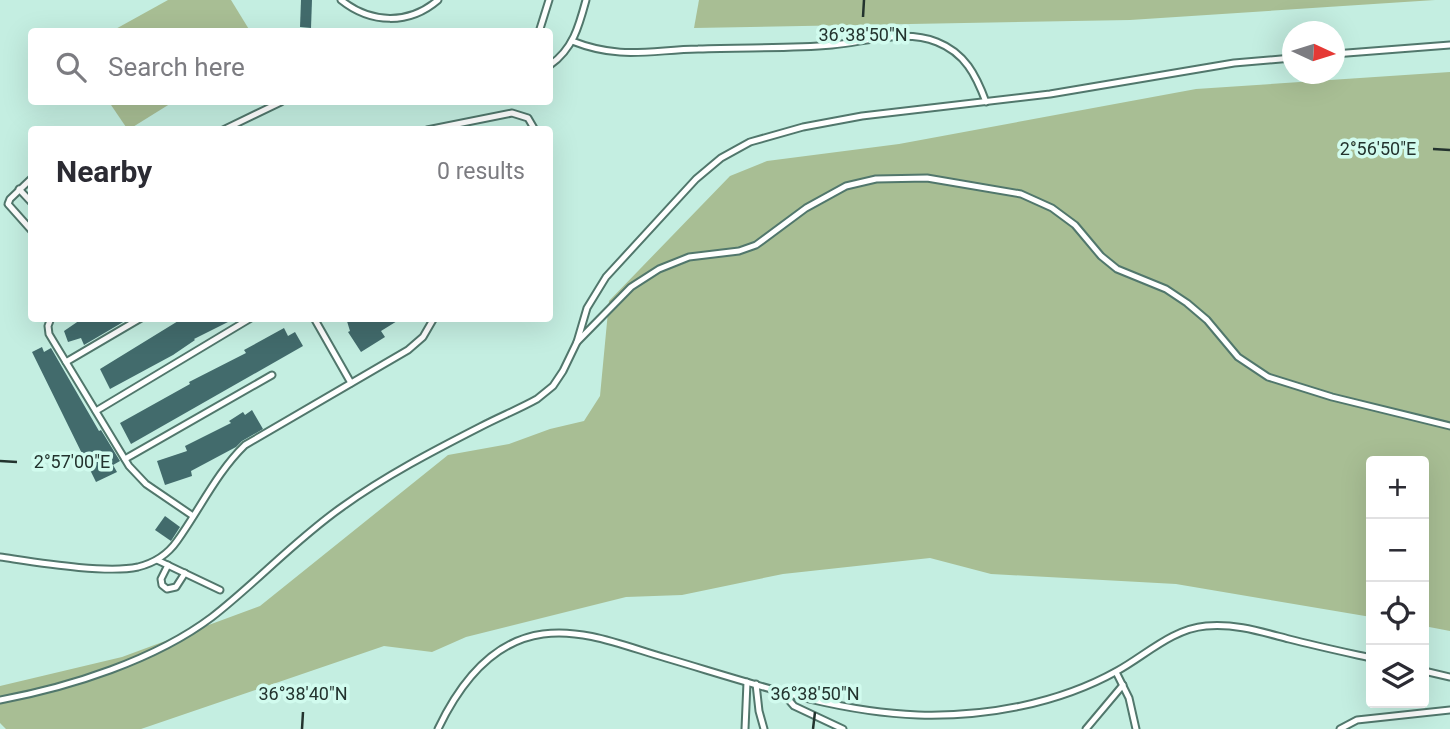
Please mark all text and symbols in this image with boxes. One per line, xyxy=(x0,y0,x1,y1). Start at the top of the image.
north arrow xyxy=(1282,21,1345,84)
text: 36°38'50"N xyxy=(818,24,908,45)
search box xyxy=(28,28,553,105)
icon: search xyxy=(52,48,90,86)
text: Search here xyxy=(108,52,245,82)
text: 2°56'50"E xyxy=(1340,138,1416,159)
text: Nearby xyxy=(56,154,152,189)
text: 0 results xyxy=(437,158,525,185)
text: 2°57'00"E xyxy=(34,451,110,472)
map controls xyxy=(1366,456,1429,708)
button: + xyxy=(1366,456,1429,519)
button: − xyxy=(1366,519,1429,582)
button: locate xyxy=(1366,582,1429,645)
button: layers xyxy=(1366,645,1429,708)
text: 36°38'40"N xyxy=(258,683,348,704)
text: 36°38'50"N xyxy=(770,683,860,704)

